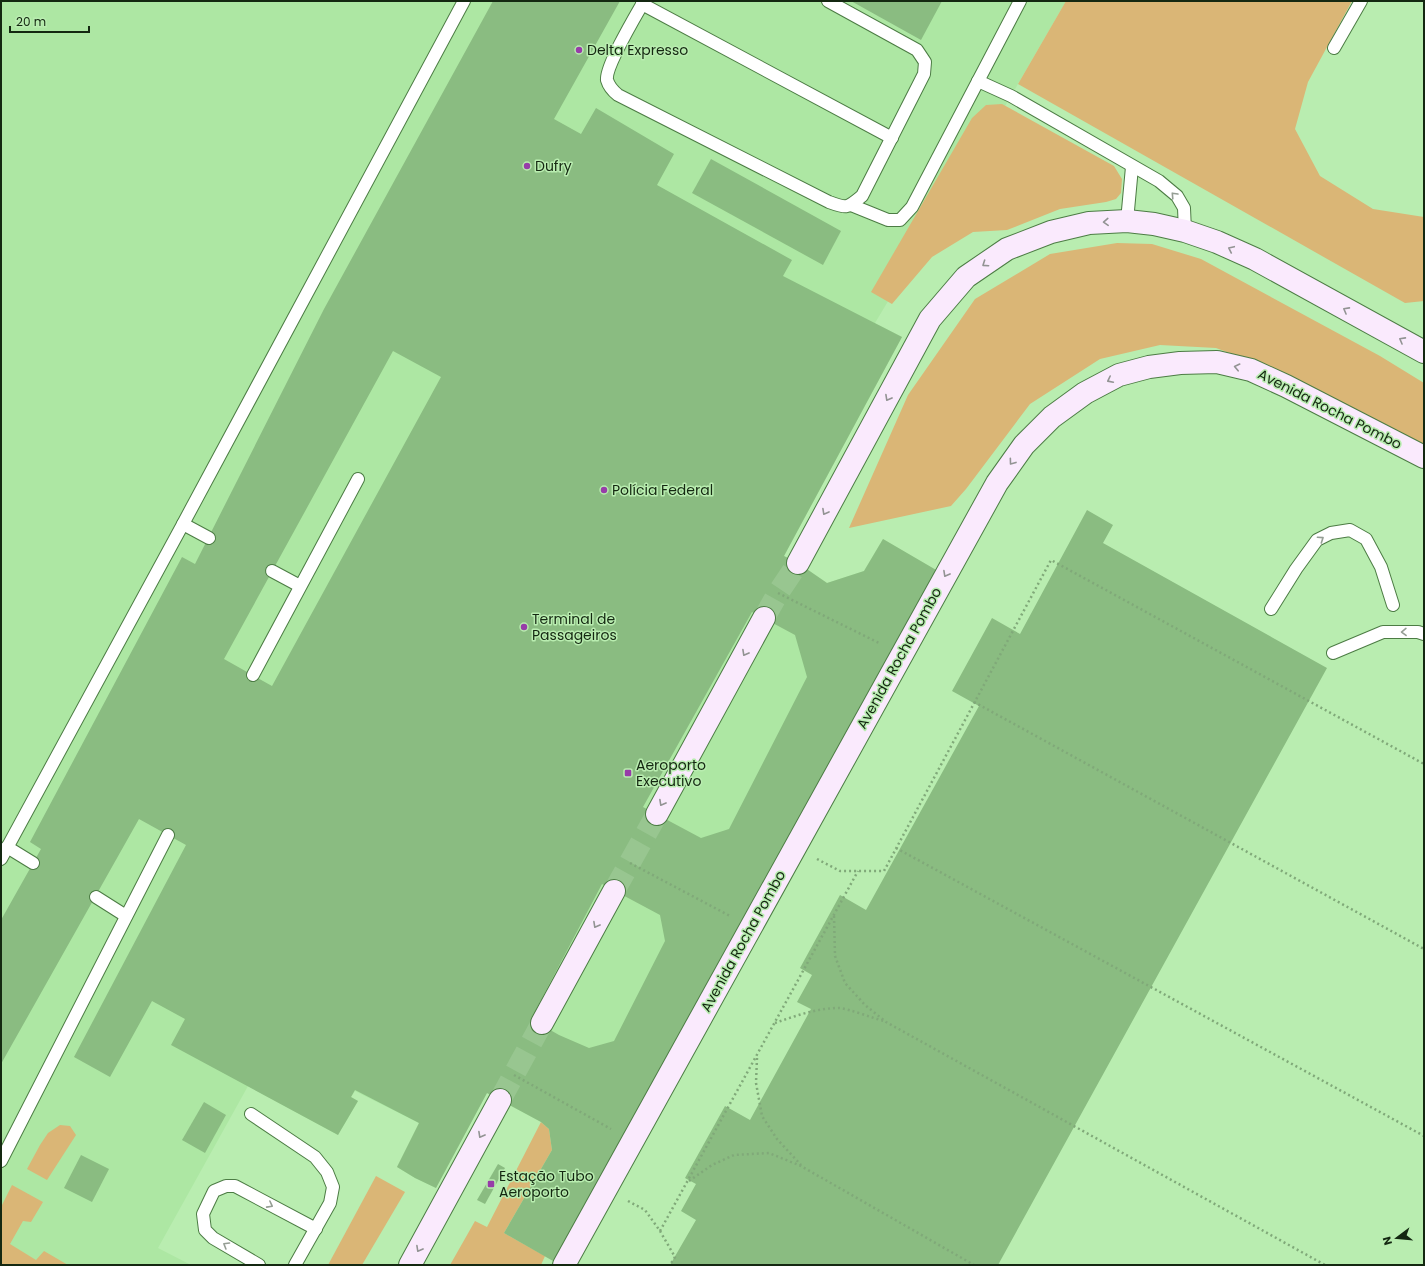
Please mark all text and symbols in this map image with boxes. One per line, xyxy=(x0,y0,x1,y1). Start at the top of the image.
scale bar xyxy=(10,8,89,34)
text: 20 m xyxy=(16,13,46,30)
place label: Delta Expresso xyxy=(587,40,688,60)
marker: Delta Expresso xyxy=(574,45,584,55)
place label: Dufry xyxy=(535,156,572,176)
marker: Dufry xyxy=(522,161,532,171)
one-way arrow xyxy=(1172,192,1179,200)
one-way arrow xyxy=(1103,218,1109,226)
one-way arrow xyxy=(1228,246,1236,254)
one-way arrow xyxy=(982,259,989,266)
one-way arrow xyxy=(1343,307,1350,314)
one-way arrow xyxy=(1399,338,1406,345)
one-way arrow xyxy=(1234,363,1240,371)
street label: Avenida Rocha Pombo xyxy=(1255,364,1405,454)
one-way arrow xyxy=(1107,375,1114,382)
one-way arrow xyxy=(885,394,892,401)
one-way arrow xyxy=(1010,458,1017,465)
place label: Polícia Federal xyxy=(612,480,713,500)
marker: Polícia Federal xyxy=(599,485,609,495)
one-way arrow xyxy=(823,508,830,515)
one-way arrow xyxy=(1316,537,1323,544)
one-way arrow xyxy=(943,570,950,577)
street label: Avenida Rocha Pombo xyxy=(852,584,946,732)
place label: Terminal de Passageiros xyxy=(532,609,617,645)
marker: Terminal de Passageiros xyxy=(519,622,529,632)
one-way arrow xyxy=(1401,628,1407,636)
one-way arrow xyxy=(743,649,750,656)
place label: Aeroporto Executivo xyxy=(636,755,706,791)
marker: Aeroporto Executivo xyxy=(623,768,633,778)
one-way arrow xyxy=(660,799,667,806)
street label: Avenida Rocha Pombo xyxy=(696,867,790,1015)
one-way arrow xyxy=(593,921,600,928)
one-way arrow xyxy=(478,1130,486,1138)
place label: Estação Tubo Aeroporto xyxy=(499,1166,594,1202)
marker: Estação Tubo Aeroporto xyxy=(486,1179,496,1189)
one-way arrow xyxy=(266,1200,273,1207)
north arrow xyxy=(1377,1218,1417,1258)
text: N xyxy=(1379,1235,1396,1247)
one-way arrow xyxy=(223,1243,230,1250)
one-way arrow xyxy=(416,1245,423,1252)

